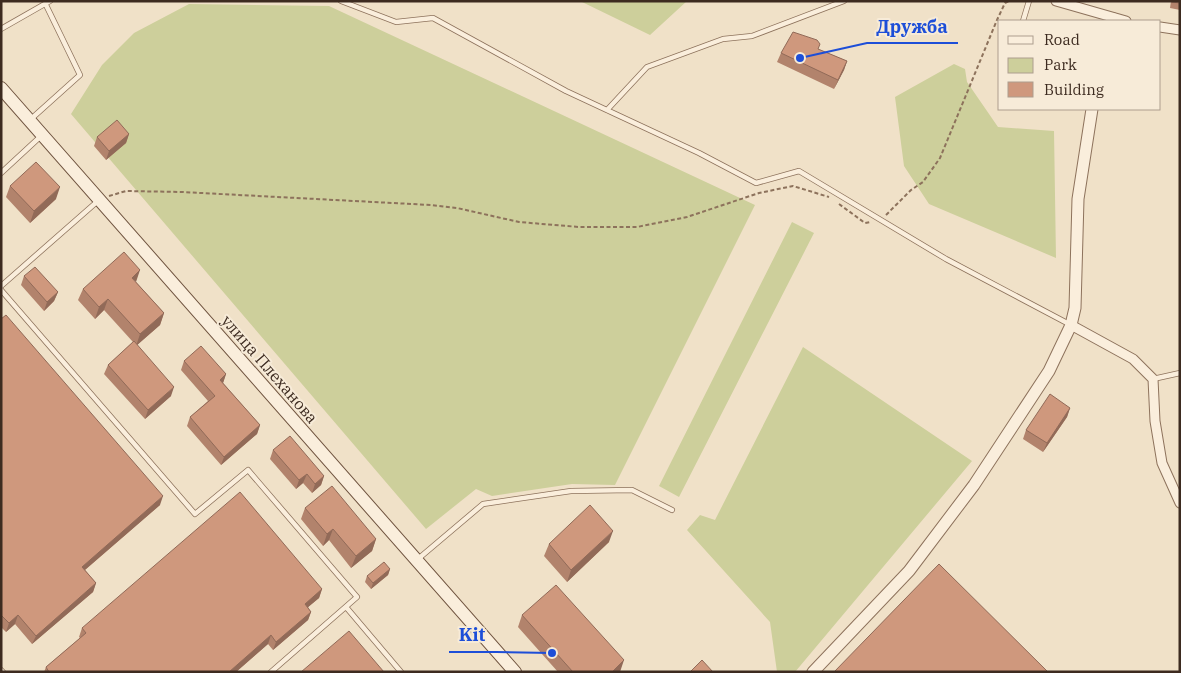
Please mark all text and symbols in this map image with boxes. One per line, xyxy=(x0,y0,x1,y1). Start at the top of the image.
callout: Дружба xyxy=(867,10,958,43)
text: Дружба xyxy=(876,15,948,38)
legend xyxy=(998,20,1161,110)
text: Road xyxy=(1044,30,1080,49)
text: Park xyxy=(1044,55,1077,74)
text: Building xyxy=(1044,80,1104,99)
street label: улица Плеханова xyxy=(218,311,323,427)
callout: Kit xyxy=(449,619,496,652)
text: Kit xyxy=(459,623,486,646)

